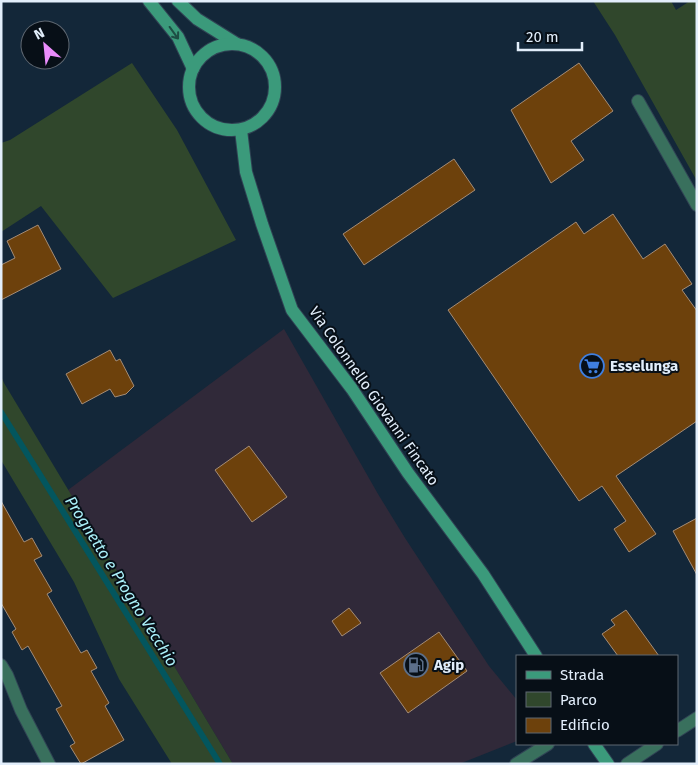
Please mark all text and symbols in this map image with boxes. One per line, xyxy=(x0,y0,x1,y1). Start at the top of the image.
north arrow xyxy=(20,20,70,70)
scale bar xyxy=(518,20,582,52)
text: N xyxy=(31,24,47,44)
one-way arrow xyxy=(169,26,179,40)
text: 20 m xyxy=(526,28,559,46)
street label: Via Colonnello Giovanni Fincato xyxy=(305,303,443,489)
supermarket icon: Esselunga xyxy=(579,353,605,379)
place label: Esselunga xyxy=(610,357,678,375)
water label: Prognetto e Progno Vecchio xyxy=(61,492,182,670)
fuel station icon: Agip xyxy=(403,652,429,678)
legend xyxy=(516,655,678,745)
place label: Agip xyxy=(433,656,464,674)
text: Strada xyxy=(560,666,604,684)
text: Parco xyxy=(560,691,597,709)
text: Edificio xyxy=(560,716,610,734)

